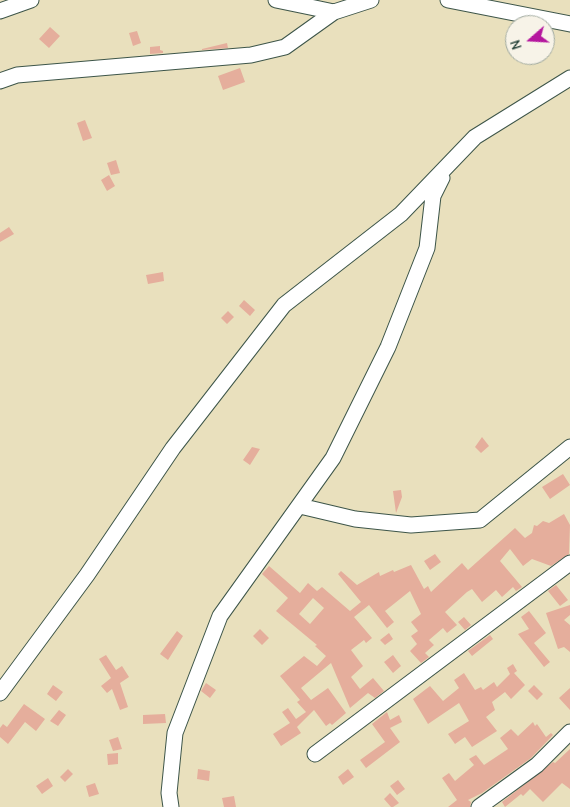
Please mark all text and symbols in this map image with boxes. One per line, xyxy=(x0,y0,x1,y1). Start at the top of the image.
north arrow xyxy=(505,15,555,65)
text: N xyxy=(507,38,526,52)

